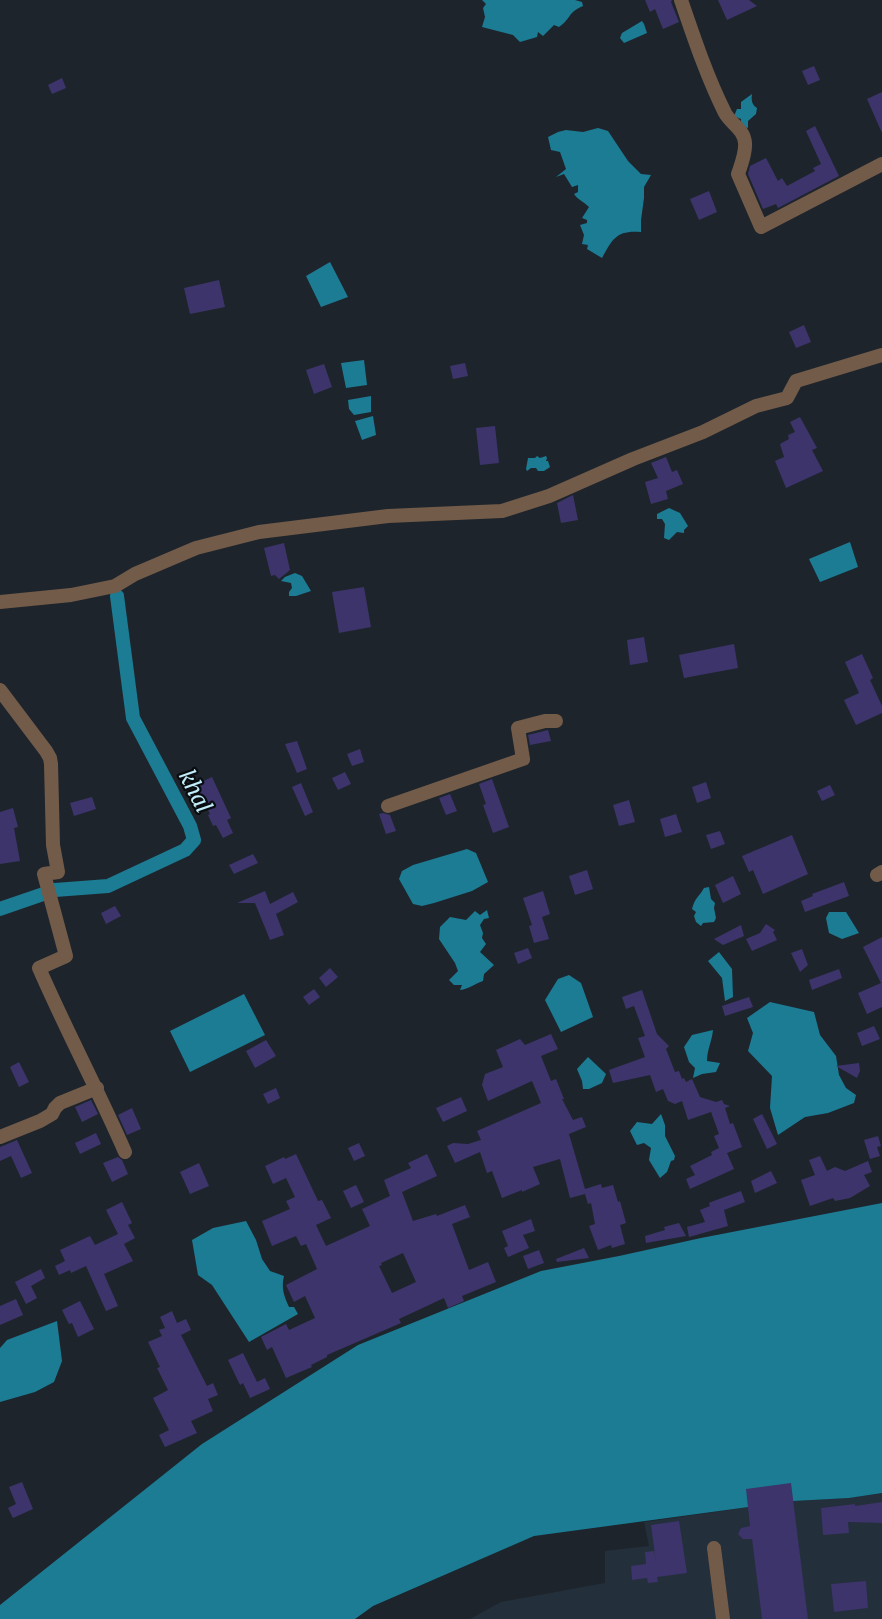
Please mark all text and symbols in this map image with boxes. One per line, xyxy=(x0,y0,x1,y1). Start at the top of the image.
water label: khal xyxy=(172,766,216,818)

